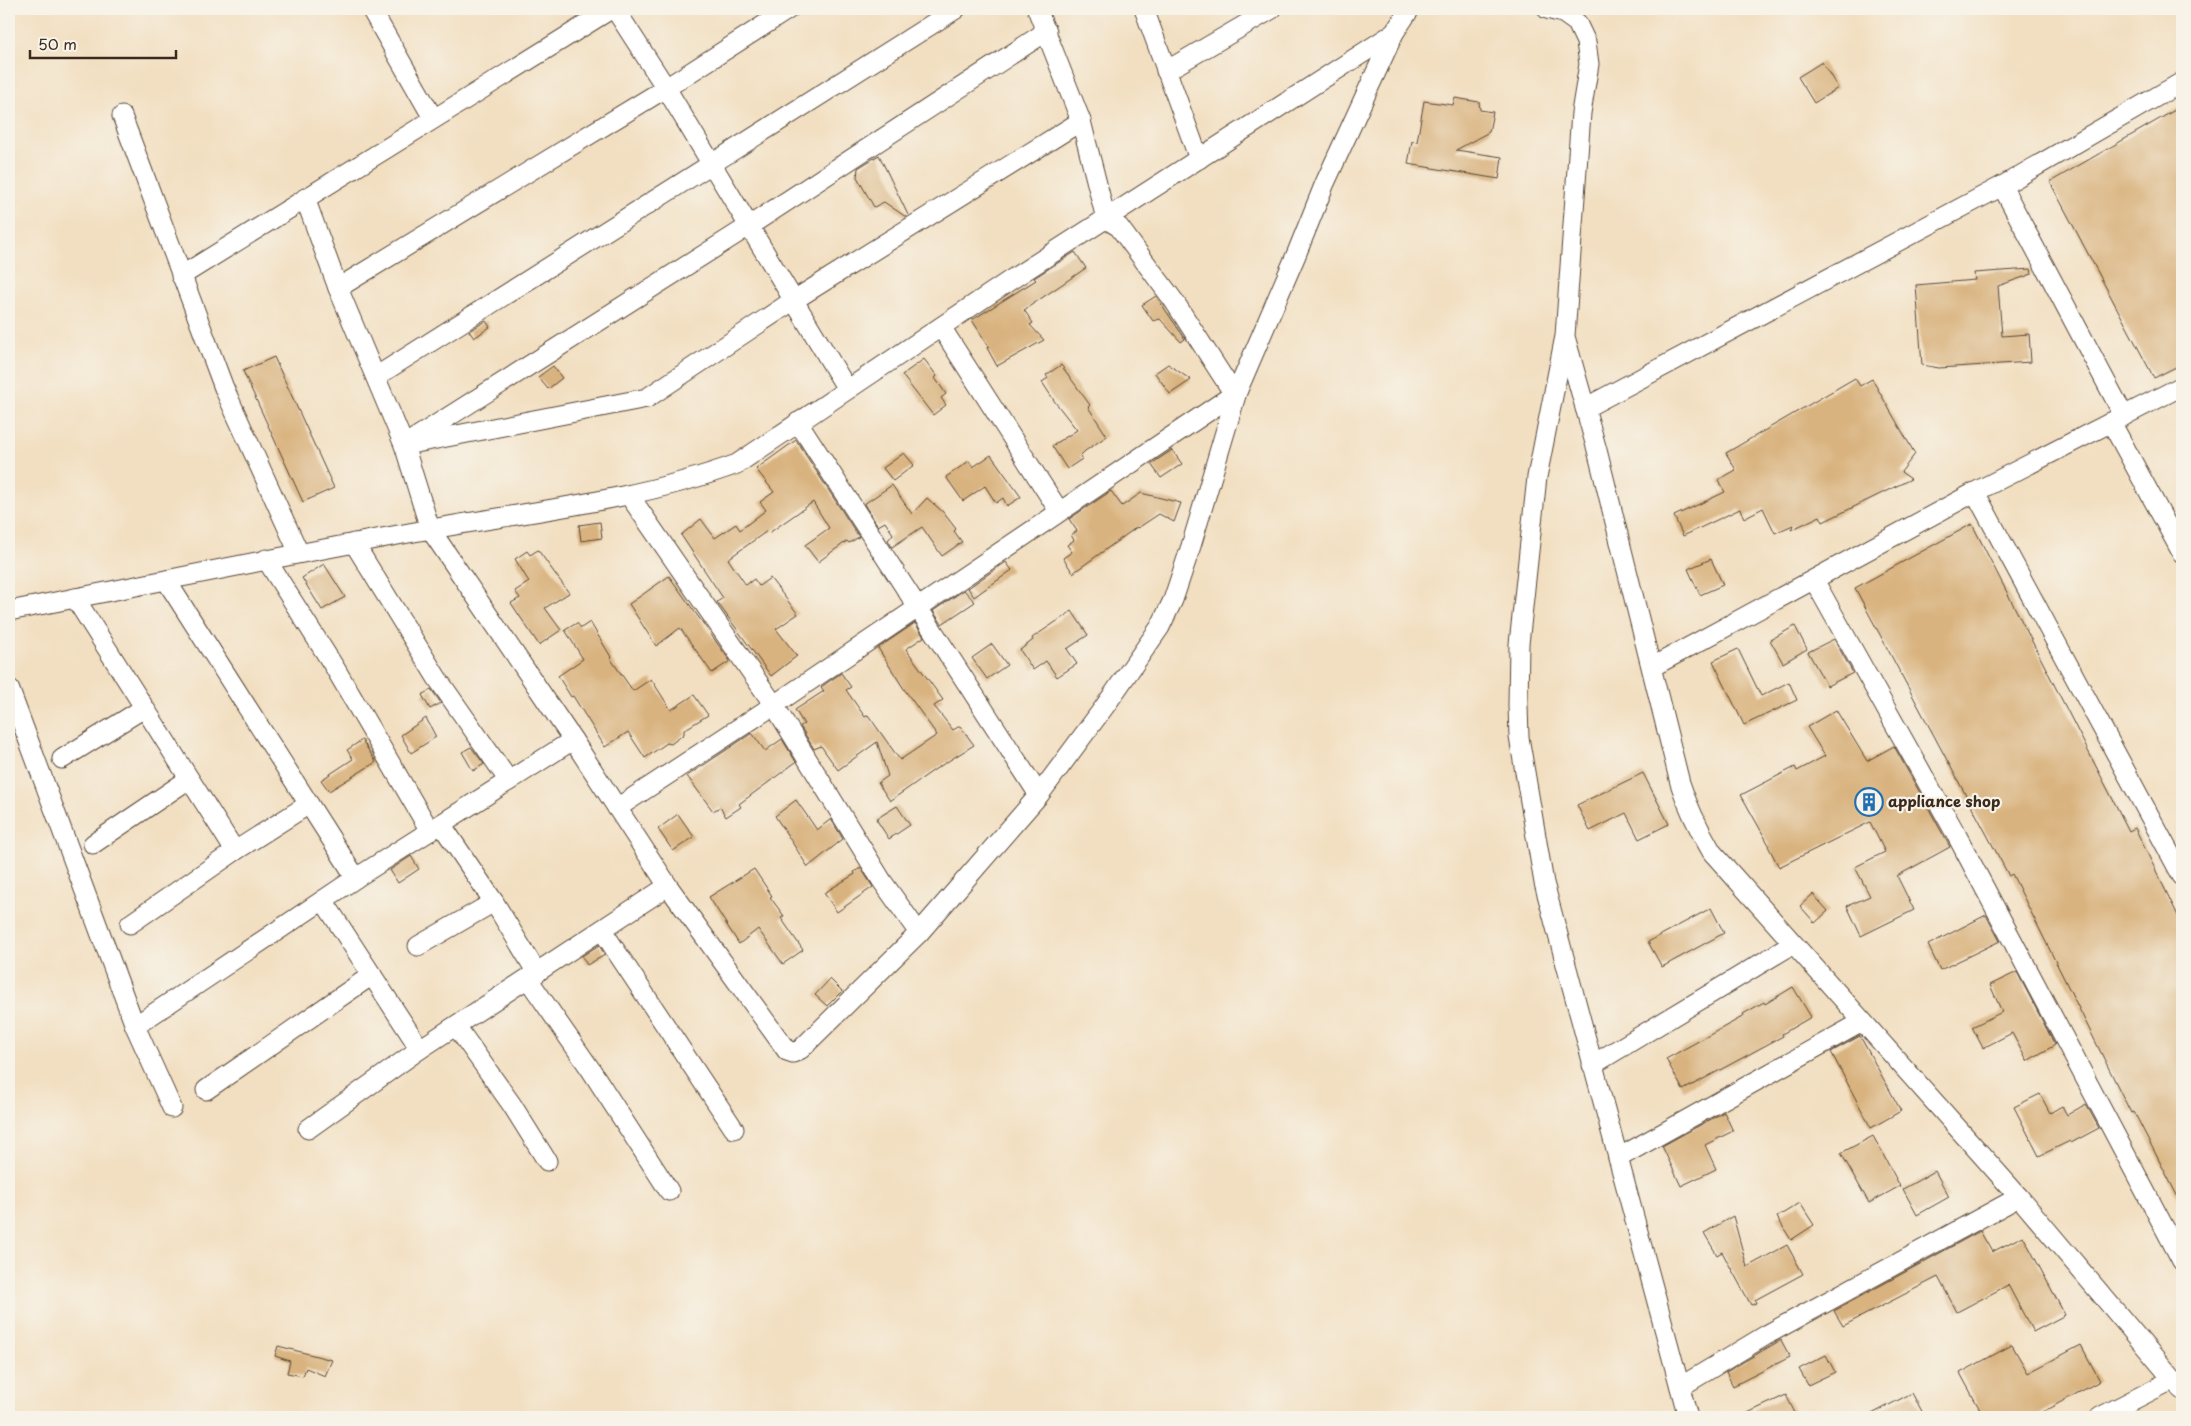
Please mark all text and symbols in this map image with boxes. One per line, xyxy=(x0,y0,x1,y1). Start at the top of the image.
scale bar xyxy=(30,28,176,60)
text: 50 m xyxy=(38,32,77,55)
building icon: appliance shop xyxy=(1854,787,1884,817)
place label: appliance shop xyxy=(1888,789,2000,812)

